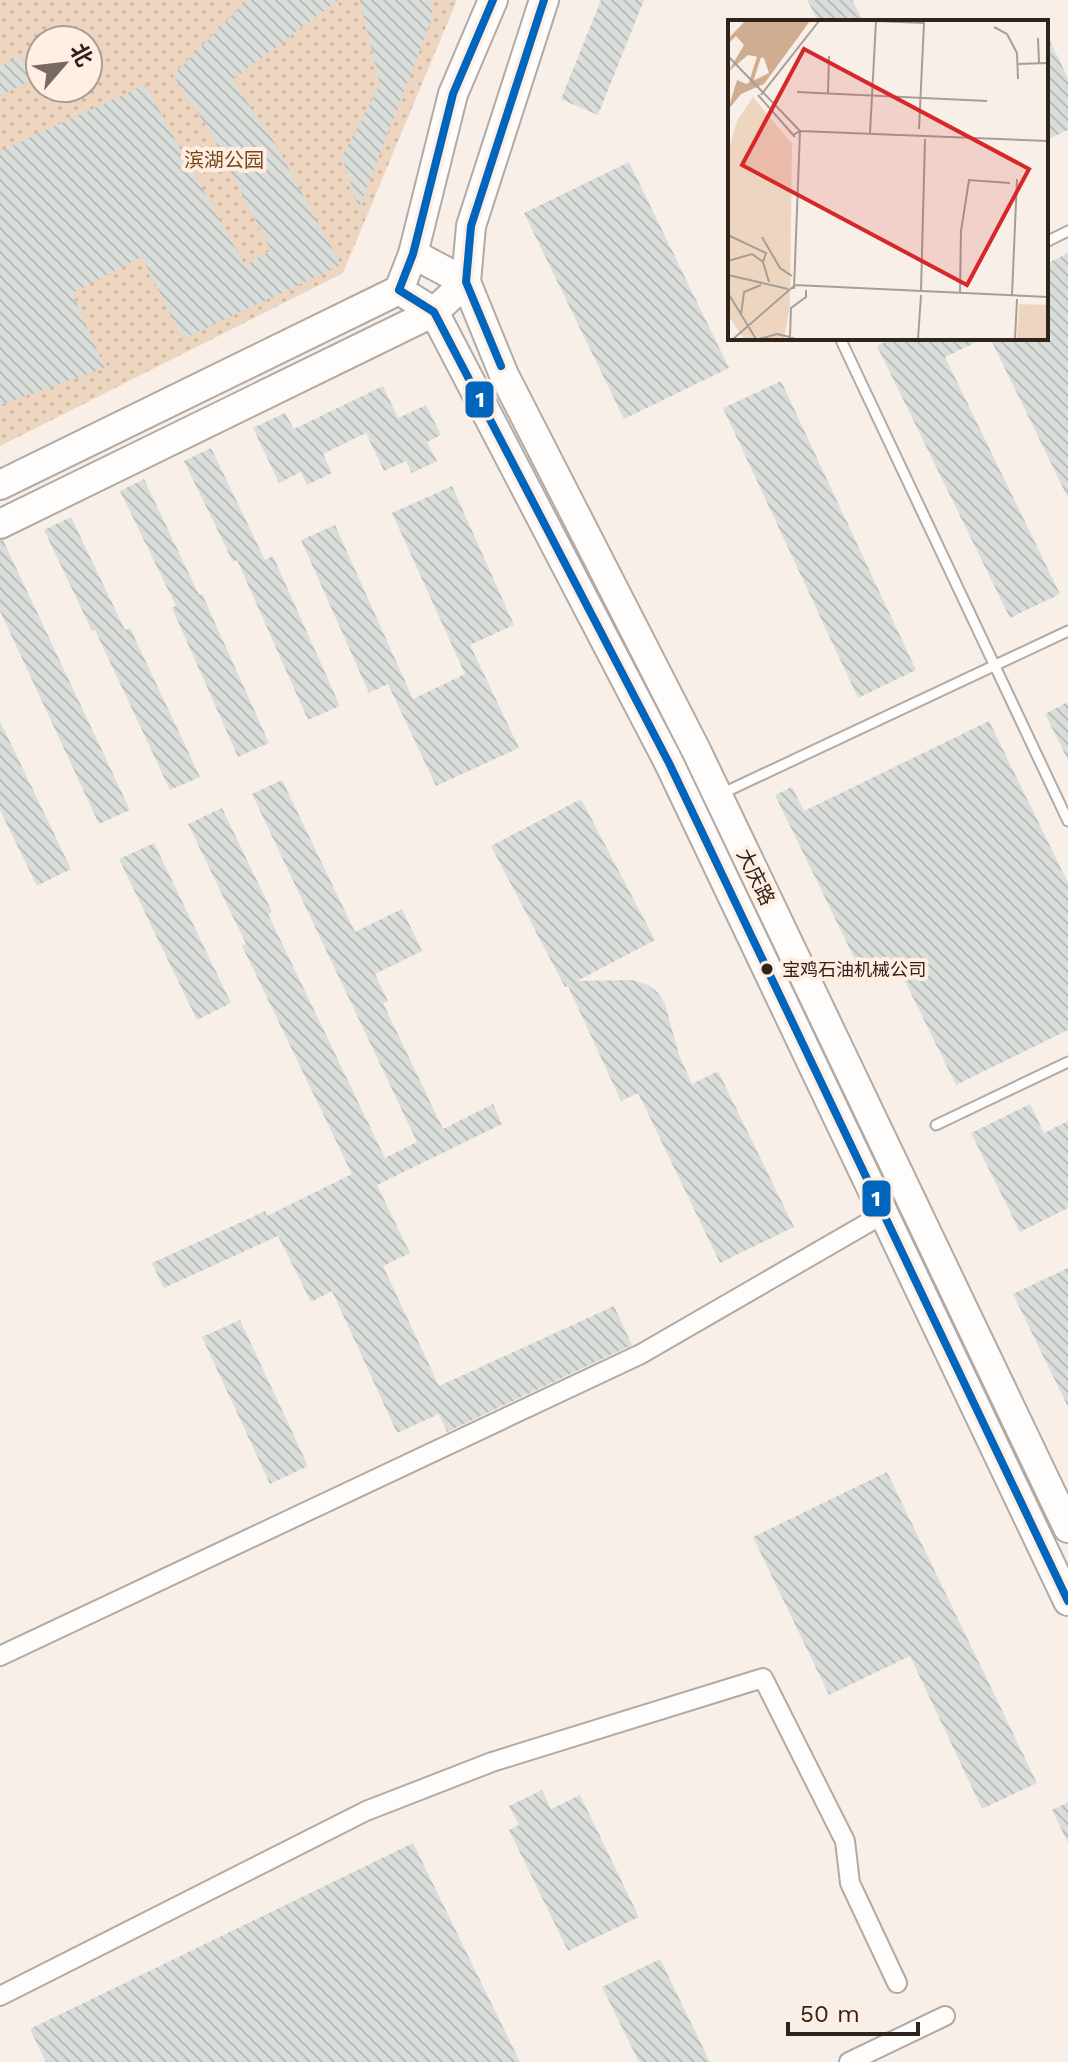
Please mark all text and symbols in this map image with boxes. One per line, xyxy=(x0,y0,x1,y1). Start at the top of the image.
inset map xyxy=(728,20,1048,340)
north arrow xyxy=(24,24,104,104)
text: 北 xyxy=(65,39,97,70)
park label: 滨湖公园 xyxy=(184,148,264,172)
line badge: 1 xyxy=(464,380,495,419)
text: 1 xyxy=(475,387,485,412)
street label: 大庆路 xyxy=(732,845,780,909)
place label: 宝鸡石油机械公司 xyxy=(782,959,926,980)
marker: 宝鸡石油机械公司 xyxy=(759,961,775,977)
line badge: 1 xyxy=(861,1179,892,1218)
text: 1 xyxy=(871,1186,881,1211)
scale bar xyxy=(788,1986,918,2036)
text: 50 m xyxy=(800,2000,860,2028)

